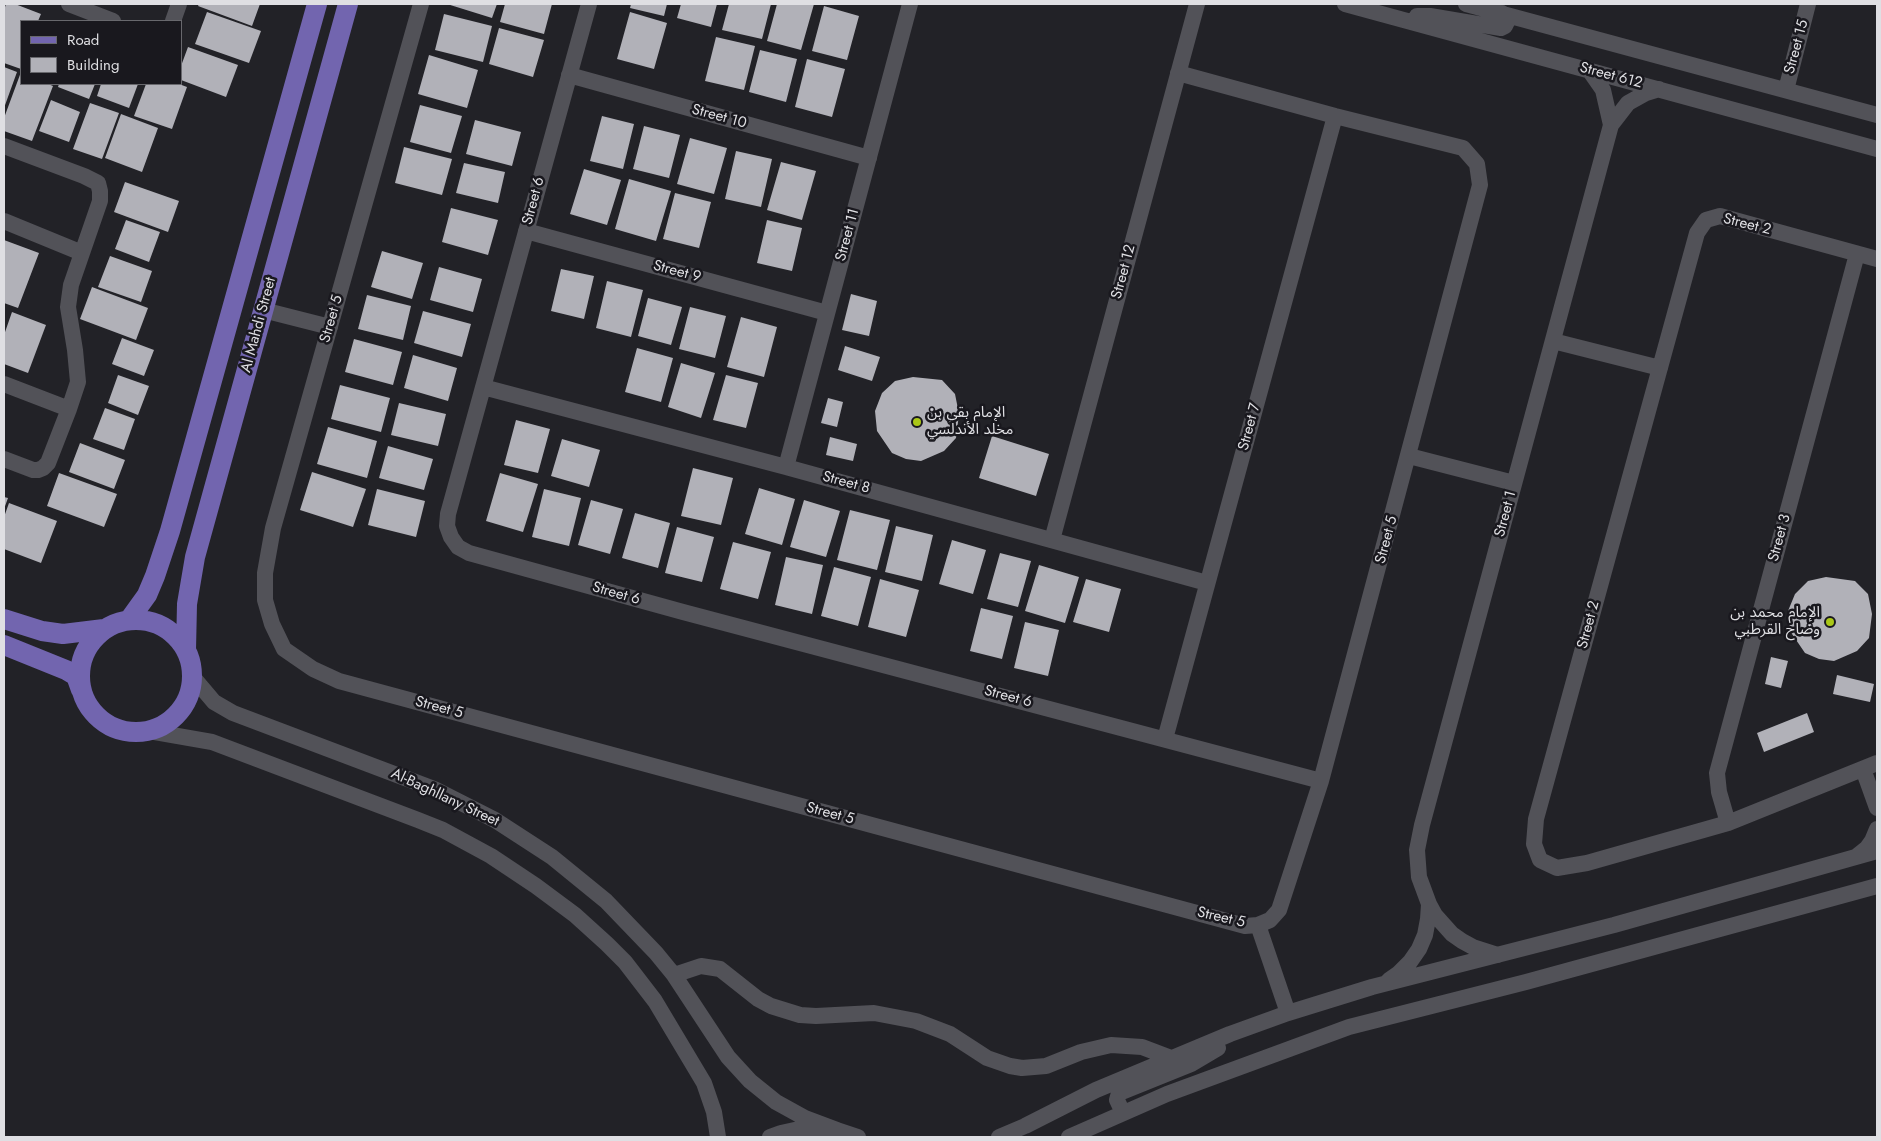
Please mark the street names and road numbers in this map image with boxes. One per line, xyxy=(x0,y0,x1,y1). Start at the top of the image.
street label: Street 15 xyxy=(1781,18,1813,76)
street label: Street 612 xyxy=(1578,59,1644,93)
street label: Street 10 xyxy=(690,101,748,133)
street label: Street 6 xyxy=(519,175,549,227)
street label: Street 11 xyxy=(832,207,864,263)
street label: Street 2 xyxy=(1721,210,1773,240)
street label: Street 12 xyxy=(1108,243,1140,301)
street label: Street 9 xyxy=(651,257,703,287)
street label: Al Mahdi Street xyxy=(238,275,280,375)
street label: Street 5 xyxy=(317,293,347,345)
street label: Street 7 xyxy=(1235,401,1265,453)
street label: Street 8 xyxy=(820,468,872,498)
street label: Street 1 xyxy=(1491,489,1521,539)
street label: Street 3 xyxy=(1765,512,1795,564)
street label: Street 5 xyxy=(1372,514,1402,566)
street label: Street 6 xyxy=(590,579,642,609)
street label: Street 2 xyxy=(1574,599,1604,651)
street label: Street 6 xyxy=(982,682,1034,712)
street label: Street 5 xyxy=(413,693,465,723)
street label: Al-Baghllany Street xyxy=(388,765,502,831)
street label: Street 5 xyxy=(804,799,856,829)
street label: Street 5 xyxy=(1195,904,1247,932)

